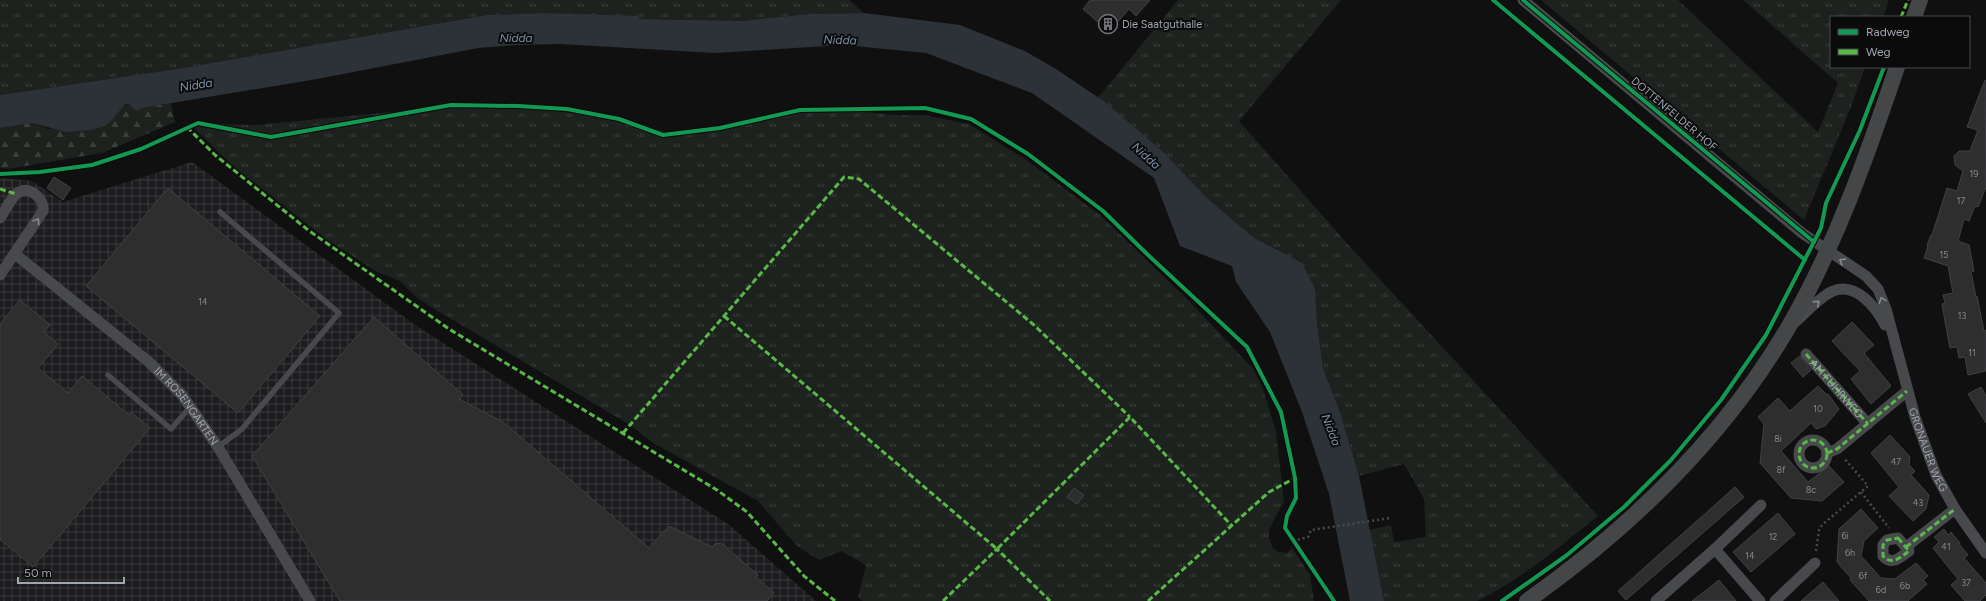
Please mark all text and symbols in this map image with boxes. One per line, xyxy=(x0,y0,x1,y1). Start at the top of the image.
building icon: Die Saatguthalle xyxy=(1097,13,1119,35)
legend xyxy=(1830,16,1970,68)
place label: Die Saatguthalle xyxy=(1122,18,1202,31)
text: Radweg xyxy=(1866,25,1910,39)
water label: Nidda xyxy=(499,31,533,45)
water label: Nidda xyxy=(823,32,857,48)
text: Weg xyxy=(1866,45,1891,59)
street label: DOTTENFELDER HOF xyxy=(1629,74,1719,154)
water label: Nidda xyxy=(179,75,213,95)
water label: Nidda xyxy=(1129,140,1163,172)
house number: 19 xyxy=(1970,168,1978,179)
house number: 17 xyxy=(1957,195,1965,206)
one-way arrow xyxy=(32,218,39,225)
house number: 15 xyxy=(1940,249,1948,260)
one-way arrow xyxy=(1840,258,1847,265)
house number: 14 xyxy=(198,296,208,307)
one-way arrow xyxy=(1879,296,1887,303)
one-way arrow xyxy=(1812,300,1820,308)
house number: 13 xyxy=(1958,310,1966,321)
house number: 11 xyxy=(1968,347,1976,358)
street label: AM FUHRWEG xyxy=(1807,356,1866,420)
street label: IM ROSENGARTEN xyxy=(151,364,221,447)
house number: 10 xyxy=(1813,403,1823,414)
street label: GRONAUER WEG xyxy=(1906,406,1951,494)
water label: Nidda xyxy=(1319,412,1343,448)
house number: 8i xyxy=(1774,433,1782,444)
house number: 47 xyxy=(1891,456,1901,467)
house number: 8f xyxy=(1777,464,1786,475)
house number: 8c xyxy=(1806,484,1816,495)
house number: 43 xyxy=(1913,497,1923,508)
house number: 6i xyxy=(1841,530,1849,541)
house number: 12 xyxy=(1769,531,1777,542)
house number: 41 xyxy=(1941,541,1951,552)
house number: 6h xyxy=(1845,547,1855,558)
house number: 14 xyxy=(1745,550,1755,561)
scale bar xyxy=(18,559,124,585)
text: 50 m xyxy=(24,566,52,580)
house number: 6f xyxy=(1859,570,1868,581)
house number: 37 xyxy=(1961,577,1971,588)
house number: 6b xyxy=(1900,580,1910,591)
house number: 6d xyxy=(1876,584,1886,595)

